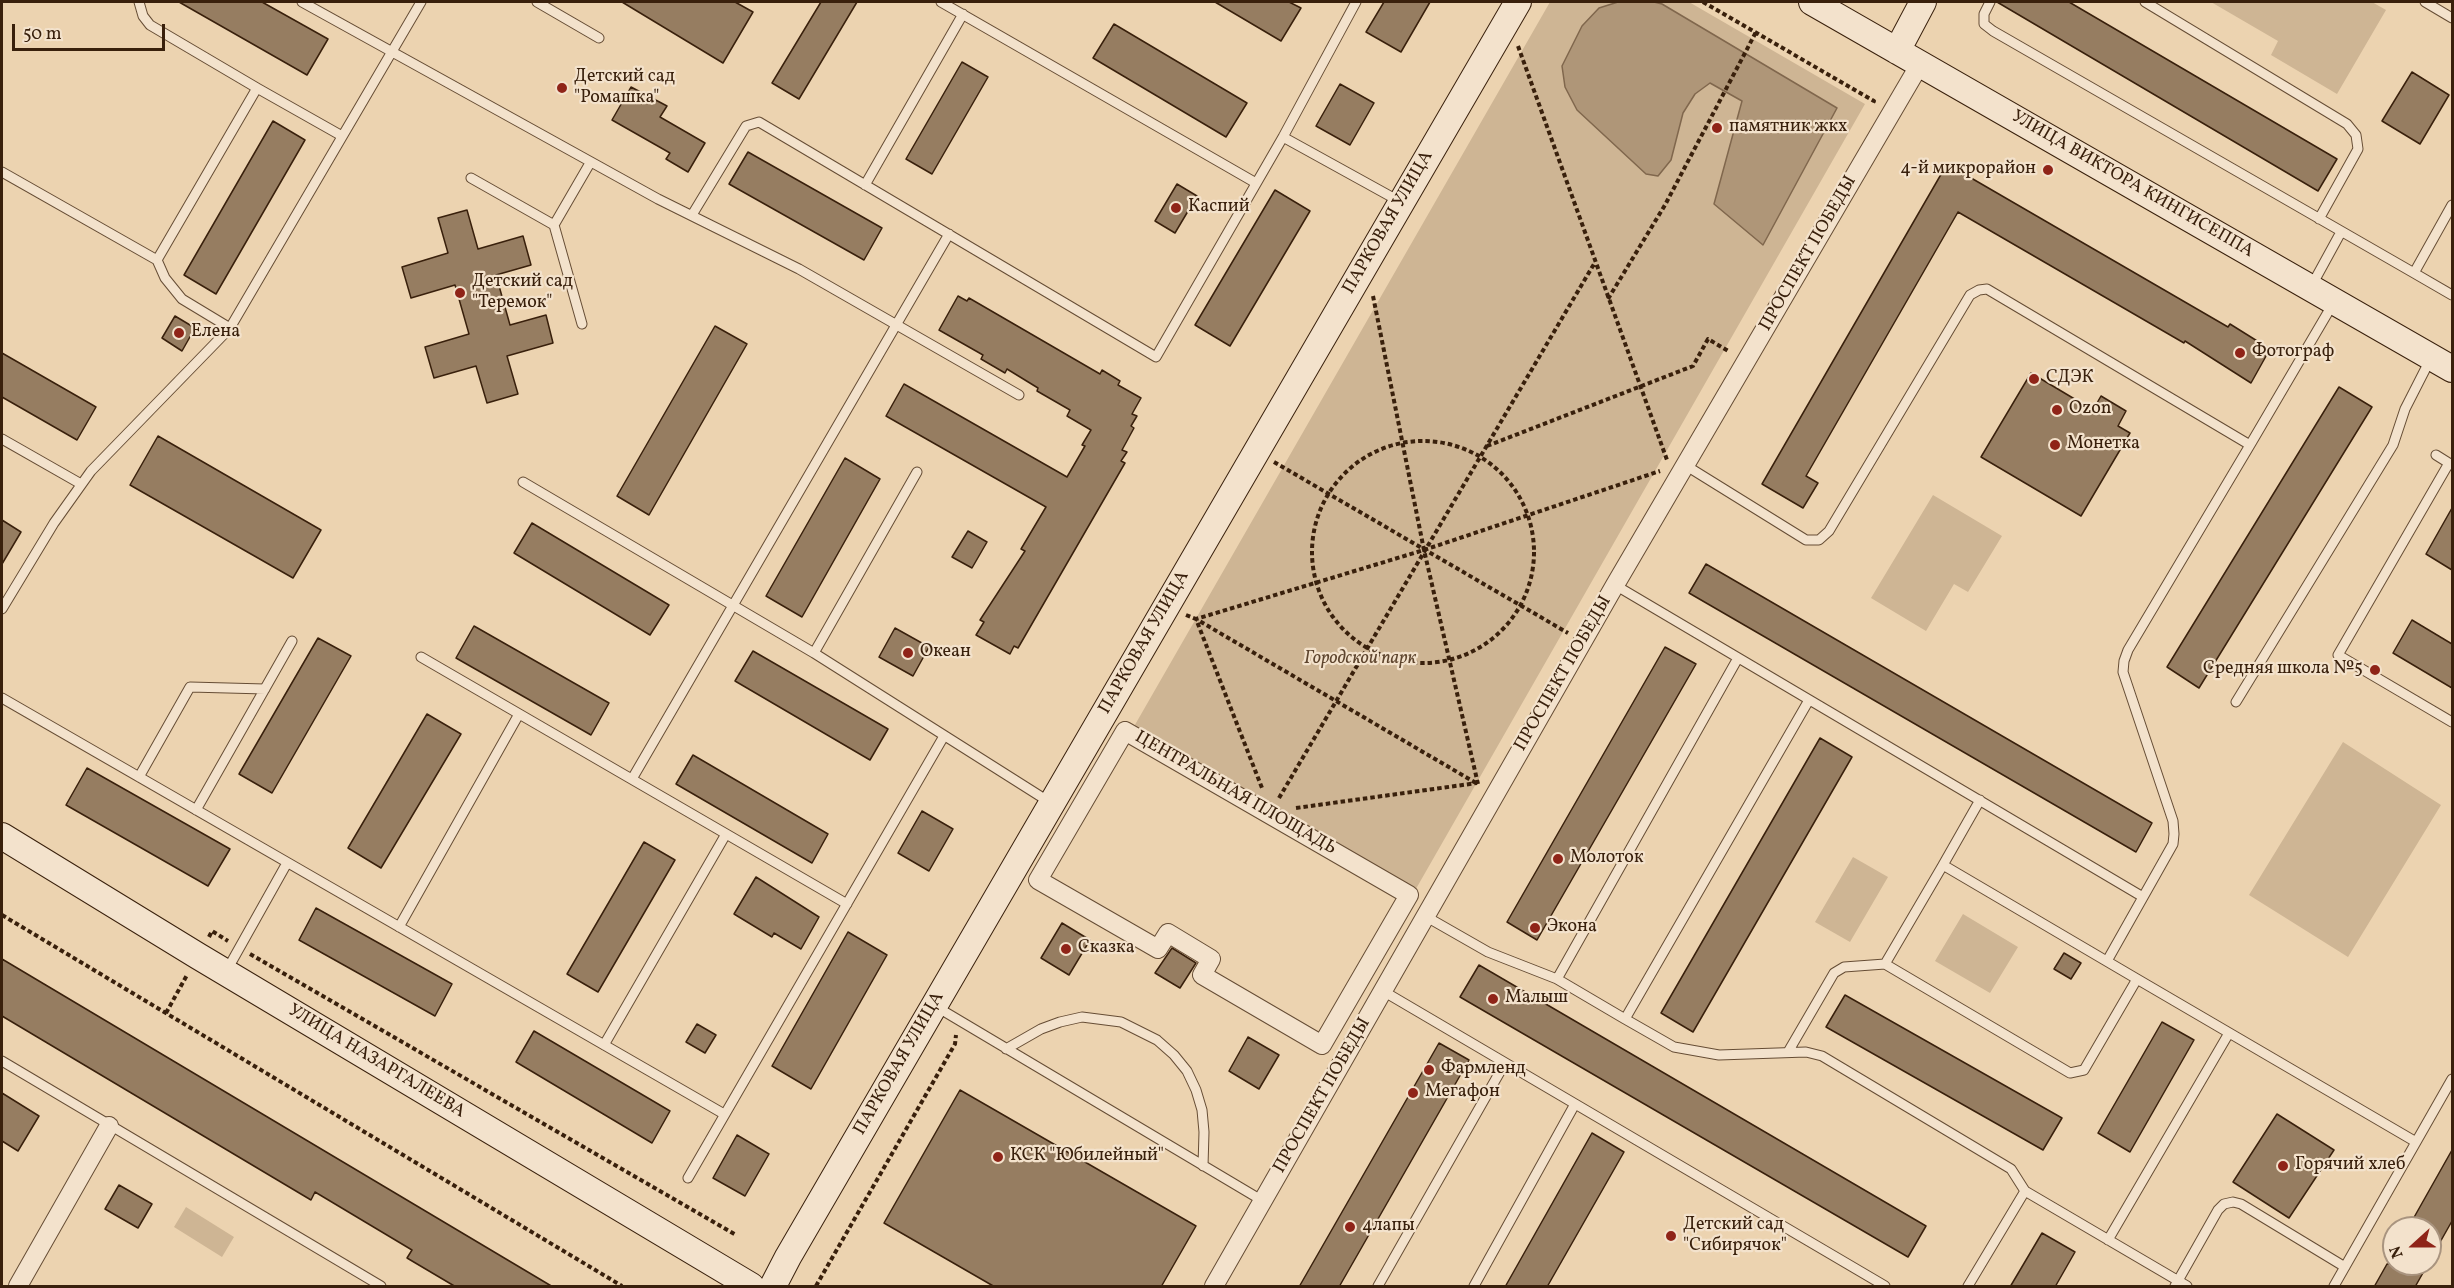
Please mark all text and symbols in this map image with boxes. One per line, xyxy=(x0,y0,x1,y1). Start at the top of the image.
scale bar xyxy=(15,12,168,50)
text: 50 m xyxy=(23,22,62,47)
place label: Детский сад "Ромашка" xyxy=(574,67,675,110)
marker: Детский сад "Ромашка" xyxy=(555,81,569,95)
street label: УЛИЦА ВИКТОРА КИНГИСЕППА xyxy=(2007,107,2257,263)
place label: памятник жкх xyxy=(1729,117,1847,139)
marker: памятник жкх xyxy=(1710,121,1724,135)
street label: ПАРКОВАЯ УЛИЦА xyxy=(1339,147,1439,299)
place label: 4-й микрорайон xyxy=(1900,159,2036,181)
marker: 4-й микрорайон xyxy=(2041,163,2055,177)
street label: ПРОСПЕКТ ПОБЕДЫ xyxy=(1756,173,1862,335)
place label: Каспий xyxy=(1188,197,1250,219)
marker: Каспий xyxy=(1169,201,1183,215)
place label: Детский сад "Теремок" xyxy=(472,272,573,314)
marker: Детский сад "Теремок" xyxy=(453,286,467,300)
place label: Елена xyxy=(191,322,240,344)
marker: Елена xyxy=(172,326,186,340)
place label: Фотограф xyxy=(2252,342,2334,364)
marker: Фотограф xyxy=(2233,346,2247,360)
place label: СДЭК xyxy=(2046,368,2094,390)
marker: СДЭК xyxy=(2027,372,2041,386)
place label: Ozon xyxy=(2069,399,2111,421)
marker: Ozon xyxy=(2050,403,2064,417)
place label: Монетка xyxy=(2067,434,2140,456)
marker: Монетка xyxy=(2048,438,2062,452)
street label: ПАРКОВАЯ УЛИЦА xyxy=(1095,567,1195,719)
street label: ПРОСПЕКТ ПОБЕДЫ xyxy=(1511,593,1617,755)
place label: Океан xyxy=(920,642,971,664)
marker: Океан xyxy=(901,646,915,660)
park label: Городской парк xyxy=(1304,649,1416,671)
place label: Средняя школа №5 xyxy=(2203,659,2363,681)
marker: Средняя школа №5 xyxy=(2368,663,2382,677)
street label: ЦЕНТРАЛЬНАЯ ПЛОЩАДЬ xyxy=(1130,727,1340,861)
place label: Молоток xyxy=(1570,848,1643,870)
marker: Молоток xyxy=(1551,852,1565,866)
place label: Экона xyxy=(1547,917,1597,939)
marker: Экона xyxy=(1528,921,1542,935)
place label: Сказка xyxy=(1078,938,1135,960)
marker: Сказка xyxy=(1059,942,1073,956)
street label: ПАРКОВАЯ УЛИЦА xyxy=(850,988,950,1140)
place label: Малыш xyxy=(1505,988,1568,1010)
marker: Малыш xyxy=(1486,992,1500,1006)
street label: УЛИЦА НАЗАРГАЛЕЕВА xyxy=(283,1000,469,1124)
street label: ПРОСПЕКТ ПОБЕДЫ xyxy=(1270,1015,1376,1177)
place label: Фармленд xyxy=(1441,1059,1526,1081)
marker: Фармленд xyxy=(1422,1063,1436,1077)
place label: Мегафон xyxy=(1425,1082,1500,1104)
marker: Мегафон xyxy=(1406,1086,1420,1100)
place label: КСК "Юбилейный" xyxy=(1010,1146,1164,1168)
marker: КСК "Юбилейный" xyxy=(991,1150,1005,1164)
place label: Горячий хлеб xyxy=(2295,1155,2405,1177)
marker: Горячий хлеб xyxy=(2276,1159,2290,1173)
place label: Детский сад "Сибирячок" xyxy=(1683,1215,1787,1258)
place label: 4лапы xyxy=(1362,1216,1415,1238)
north arrow xyxy=(2382,1216,2442,1276)
marker: 4лапы xyxy=(1343,1220,1357,1234)
marker: Детский сад "Сибирячок" xyxy=(1664,1229,1678,1243)
text: N xyxy=(2385,1242,2409,1261)

